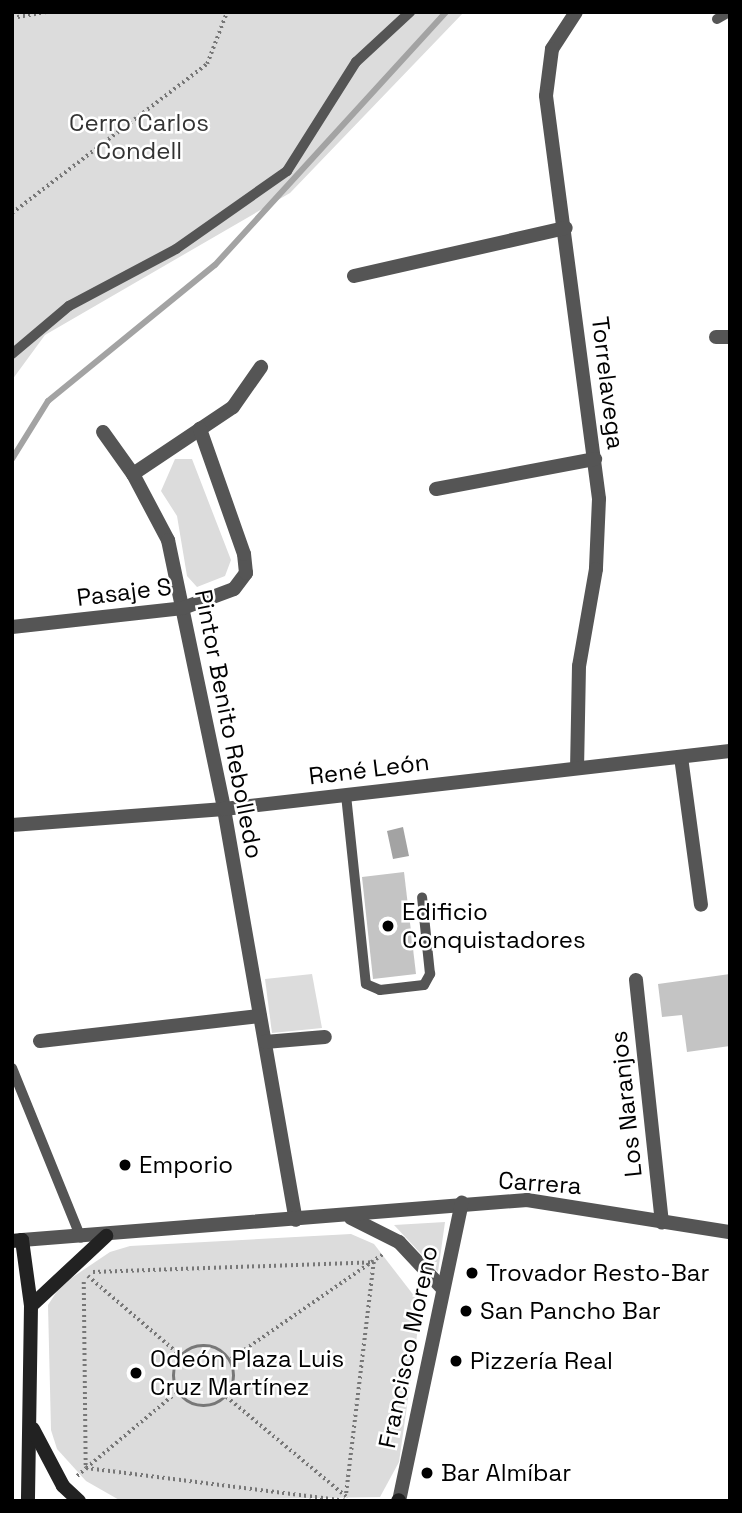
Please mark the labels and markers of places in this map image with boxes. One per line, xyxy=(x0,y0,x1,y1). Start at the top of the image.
place label: Edificio Conquistadores xyxy=(402,898,586,954)
marker: Edificio Conquistadores xyxy=(380,918,396,934)
place label: Emporio xyxy=(139,1151,233,1179)
marker: Emporio xyxy=(117,1157,133,1173)
place label: Trovador Resto-Bar xyxy=(486,1259,710,1287)
marker: Trovador Resto-Bar xyxy=(464,1265,480,1281)
place label: San Pancho Bar xyxy=(480,1297,661,1325)
marker: San Pancho Bar xyxy=(458,1303,474,1319)
place label: Odeón Plaza Luis Cruz Martínez xyxy=(150,1345,344,1401)
place label: Pizzería Real xyxy=(470,1347,613,1375)
marker: Pizzería Real xyxy=(448,1353,464,1369)
marker: Odeón Plaza Luis Cruz Martínez xyxy=(128,1365,144,1381)
place label: Bar Almíbar xyxy=(441,1459,572,1487)
marker: Bar Almíbar xyxy=(419,1465,435,1481)

